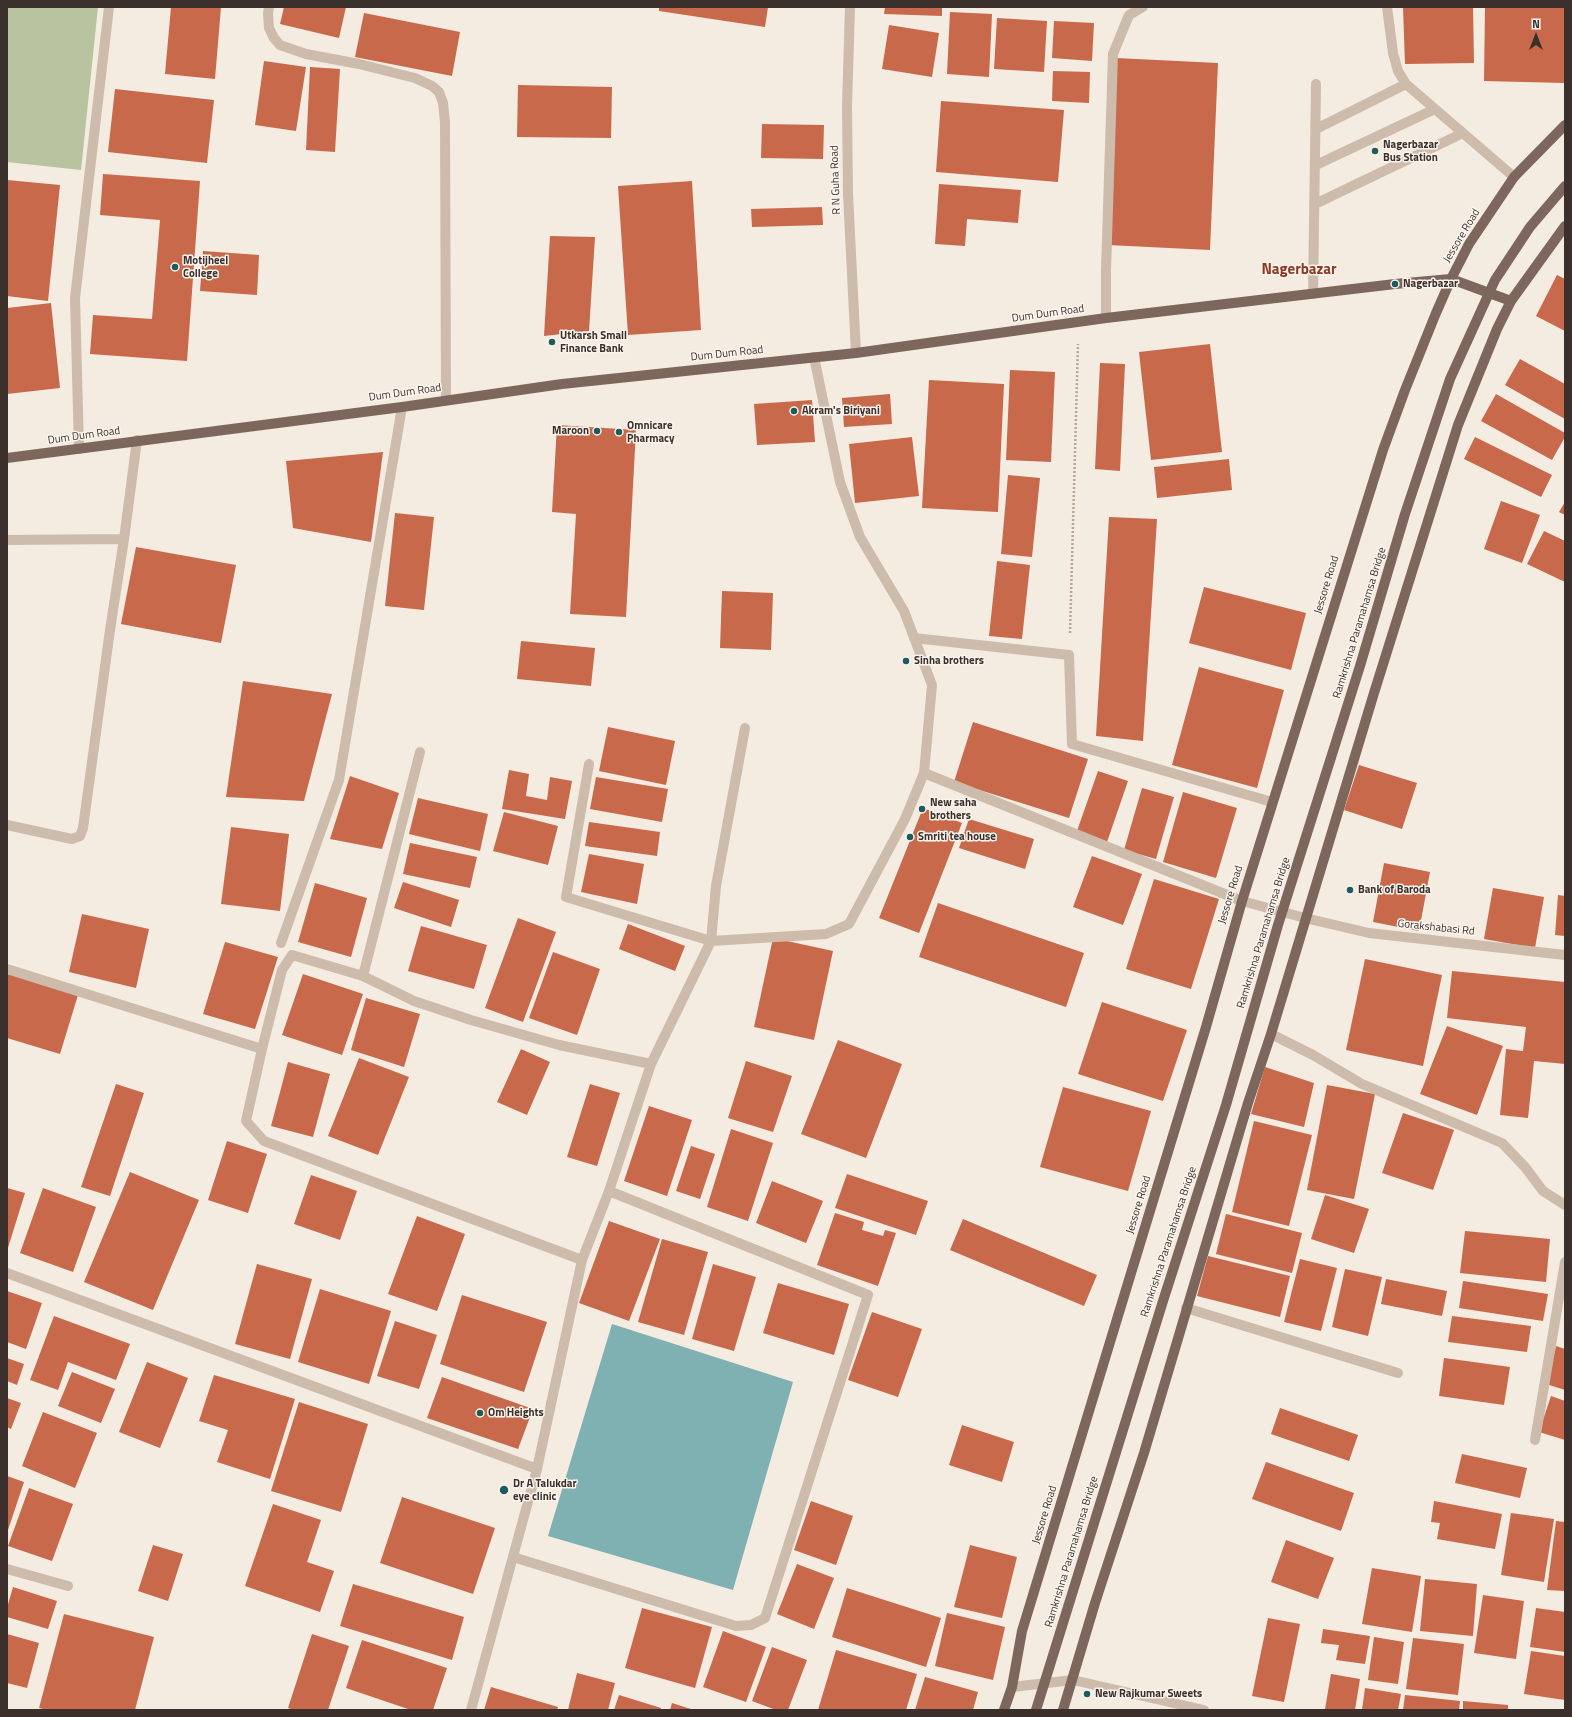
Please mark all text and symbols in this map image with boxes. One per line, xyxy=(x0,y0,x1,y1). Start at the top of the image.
north arrow xyxy=(1516,16,1556,56)
text: N xyxy=(1532,16,1540,32)
place label: Nagerbazar Bus Station xyxy=(1383,138,1438,164)
street label: R N Guha Road xyxy=(828,145,844,215)
marker: Nagerbazar Bus Station xyxy=(1370,146,1380,156)
street label: Jessore Road xyxy=(1441,207,1483,265)
place label: Motijheel College xyxy=(183,254,228,280)
district label: Nagerbazar xyxy=(1261,261,1337,279)
marker: Motijheel College xyxy=(170,262,180,272)
place label: Nagerbazar xyxy=(1403,277,1458,291)
marker: Nagerbazar xyxy=(1390,279,1400,289)
street label: Dum Dum Road xyxy=(1011,302,1085,326)
place label: Utkarsh Small Finance Bank xyxy=(560,329,627,355)
marker: Utkarsh Small Finance Bank xyxy=(547,337,557,347)
street label: Dum Dum Road xyxy=(690,344,764,364)
street label: Dum Dum Road xyxy=(368,381,442,405)
place label: Akram's Biriyani xyxy=(802,404,880,418)
marker: Akram's Biriyani xyxy=(789,406,799,416)
place label: Omnicare Pharmacy xyxy=(627,419,675,445)
street label: Dum Dum Road xyxy=(47,424,121,448)
place label: Maroon xyxy=(552,424,589,438)
marker: Maroon xyxy=(592,426,602,436)
marker: Omnicare Pharmacy xyxy=(614,427,624,437)
street label: Ramkrishna Paramahamsa Bridge xyxy=(1331,546,1389,700)
street label: Jessore Road xyxy=(1312,554,1342,616)
place label: Sinha brothers xyxy=(914,654,984,668)
marker: Sinha brothers xyxy=(901,656,911,666)
place label: New saha brothers xyxy=(930,796,977,822)
marker: New saha brothers xyxy=(917,804,927,814)
place label: Smriti tea house xyxy=(918,830,996,844)
marker: Smriti tea house xyxy=(905,832,915,842)
street label: Ramkrishna Paramahamsa Bridge xyxy=(1235,856,1293,1010)
street label: Jessore Road xyxy=(1216,864,1246,926)
place label: Bank of Baroda xyxy=(1358,883,1431,897)
marker: Bank of Baroda xyxy=(1345,885,1355,895)
street label: Gorakshabasi Rd xyxy=(1397,917,1475,939)
street label: Ramkrishna Paramahamsa Bridge xyxy=(1138,1165,1200,1319)
street label: Jessore Road xyxy=(1124,1174,1154,1236)
place label: Om Heights xyxy=(488,1406,544,1420)
marker: Om Heights xyxy=(475,1408,485,1418)
street label: Ramkrishna Paramahamsa Bridge xyxy=(1043,1475,1101,1629)
place label: Dr A Talukdar eye clinic xyxy=(513,1477,577,1503)
marker: Dr A Talukdar eye clinic xyxy=(498,1484,510,1496)
street label: Jessore Road xyxy=(1030,1484,1060,1546)
place label: New Rajkumar Sweets xyxy=(1095,1687,1202,1701)
marker: New Rajkumar Sweets xyxy=(1082,1689,1092,1699)

